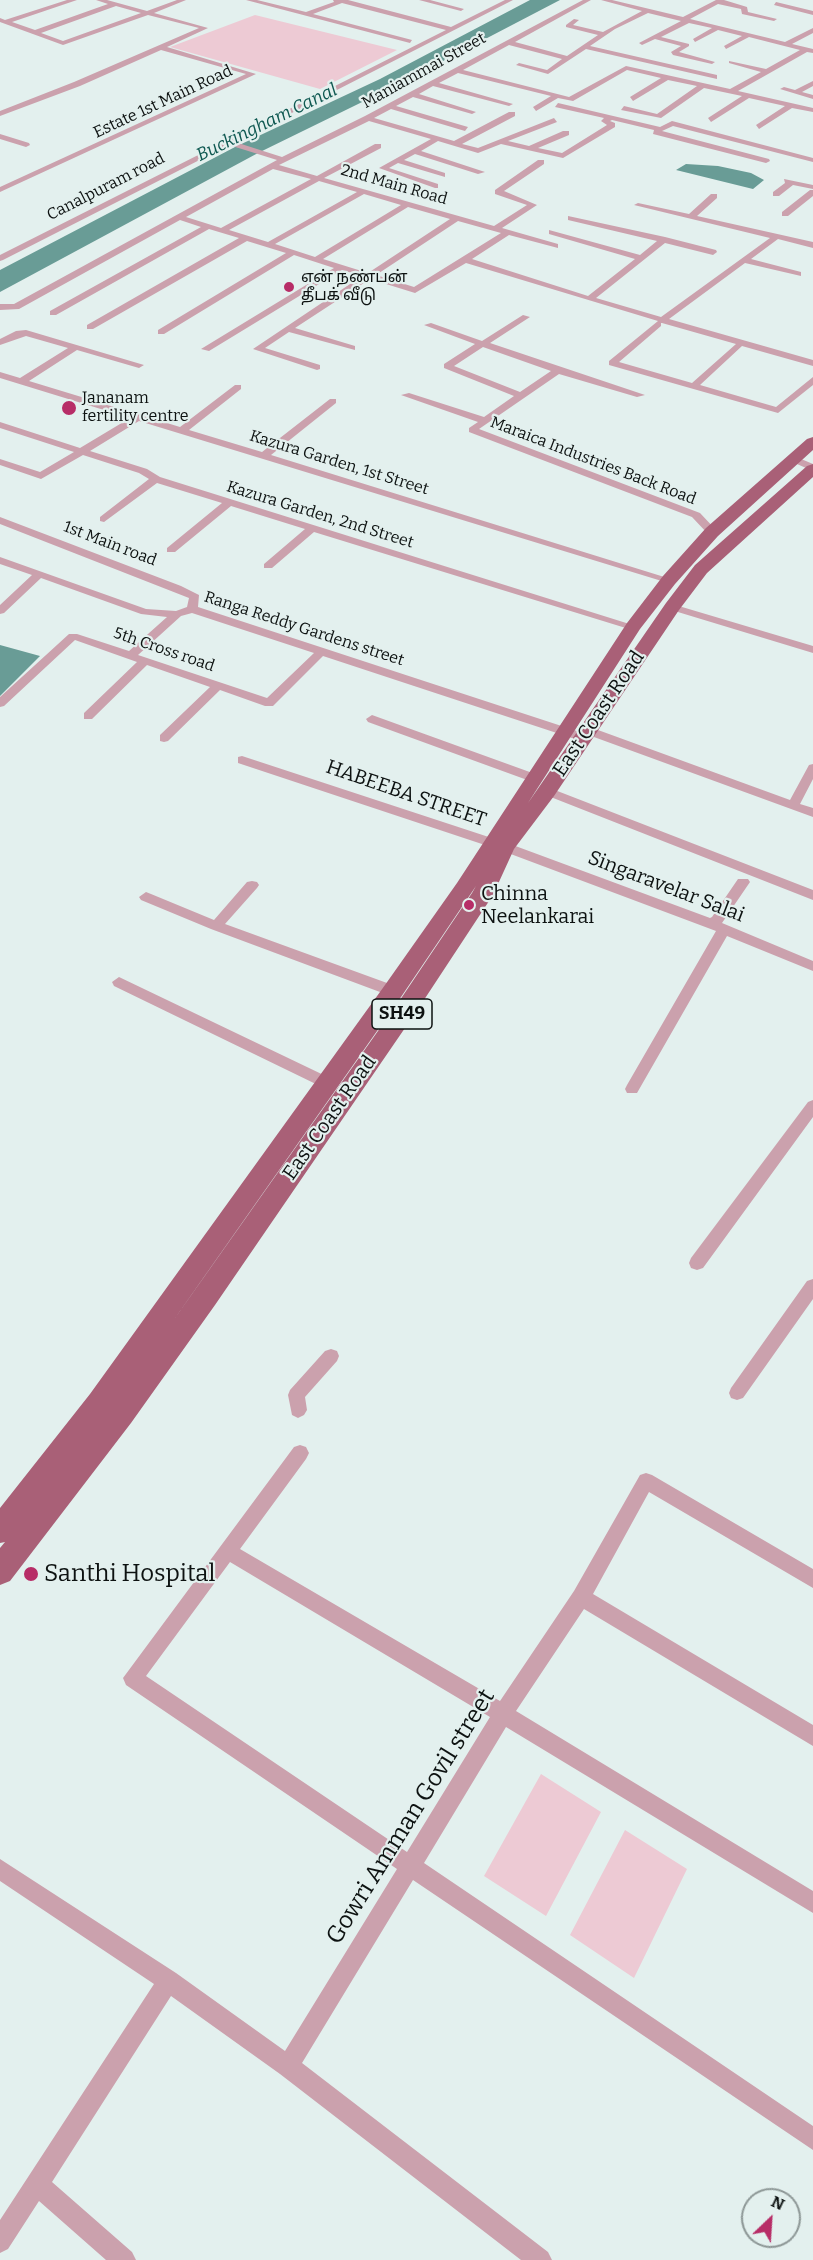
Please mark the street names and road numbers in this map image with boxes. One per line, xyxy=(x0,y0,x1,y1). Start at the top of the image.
street label: Maniammai Street xyxy=(359,29,489,113)
street label: Estate 1st Main Road xyxy=(91,61,235,143)
street label: Canalpuram road xyxy=(44,149,168,225)
street label: 2nd Main Road xyxy=(338,161,450,209)
street label: Maraica Industries Back Road xyxy=(487,413,699,509)
street label: Kazura Garden, 1st Street xyxy=(247,427,431,499)
street label: Kazura Garden, 2nd Street xyxy=(224,477,416,553)
street label: 1st Main road xyxy=(61,517,159,571)
street label: Ranga Reddy Gardens street xyxy=(202,588,406,670)
street label: 5th Cross road xyxy=(111,624,217,676)
street label: East Coast Road xyxy=(548,647,650,781)
street label: HABEEBA STREET xyxy=(323,755,489,833)
street label: Singaravelar Salai xyxy=(584,846,748,928)
road number: SH49 xyxy=(372,999,432,1029)
street label: East Coast Road xyxy=(278,1051,382,1185)
street label: Gowri Amman Govil street xyxy=(321,1684,501,1950)

